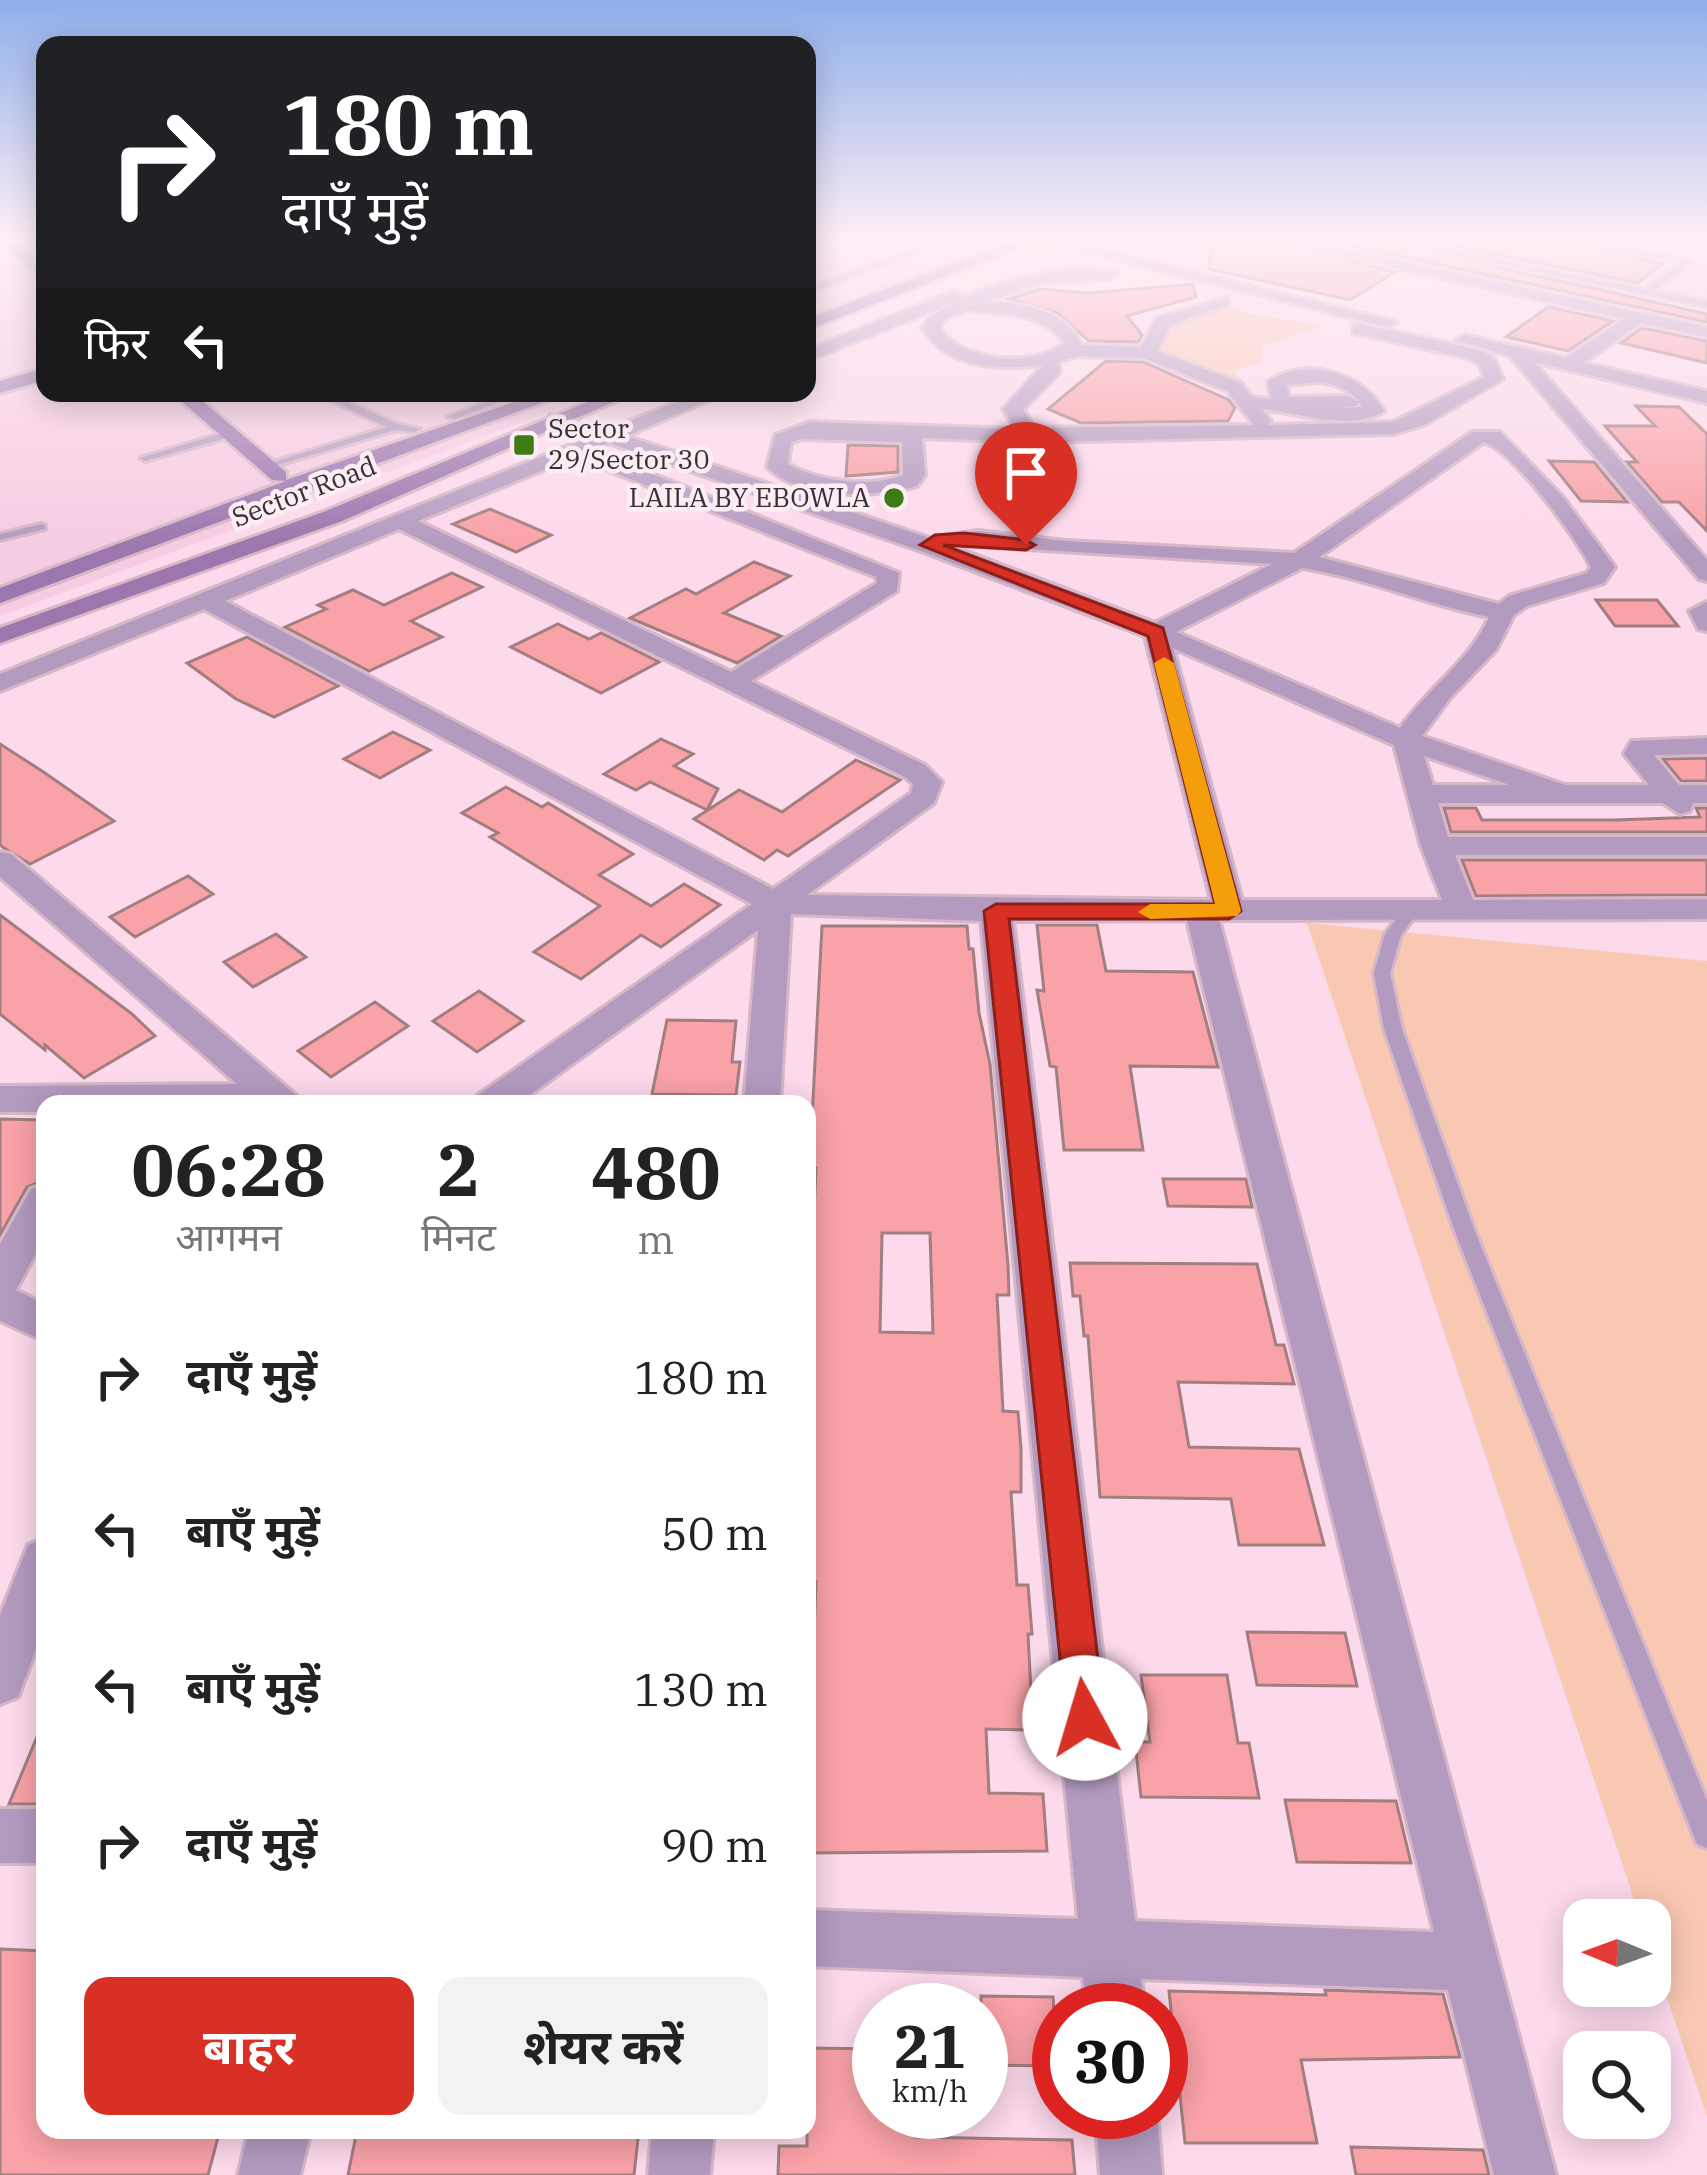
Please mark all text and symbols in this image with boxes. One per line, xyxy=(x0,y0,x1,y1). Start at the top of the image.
text: 180 m xyxy=(282,69,534,178)
icon: right xyxy=(84,84,240,240)
text: दाएँ मुड़ें xyxy=(282,175,428,245)
icon: left xyxy=(173,312,239,378)
text: फिर xyxy=(84,313,149,371)
place label: Sector 29/Sector 30 xyxy=(548,410,710,476)
pin xyxy=(975,422,1077,545)
marker: Sector 29/Sector 30 xyxy=(511,432,537,458)
icon: arrive xyxy=(993,440,1059,506)
street label: Sector Road xyxy=(226,447,381,534)
place label: LAILA BY EBOWLA xyxy=(629,479,870,514)
marker: LAILA BY EBOWLA xyxy=(881,485,907,511)
text: 06:28 xyxy=(131,1122,326,1216)
text: 2 xyxy=(437,1122,480,1216)
text: 480 xyxy=(591,1125,721,1219)
text: आगमन xyxy=(175,1211,282,1262)
text: मिनट xyxy=(421,1211,496,1262)
text: m xyxy=(637,1214,675,1265)
icon: right xyxy=(84,1344,150,1410)
text: दाएँ मुड़ें xyxy=(186,1345,317,1403)
text: 180 m xyxy=(634,1348,768,1406)
icon: left xyxy=(84,1500,150,1566)
text: बाएँ मुड़ें xyxy=(186,1501,320,1559)
text: 50 m xyxy=(661,1504,768,1562)
position arrow xyxy=(1022,1655,1148,1781)
icon: left xyxy=(84,1656,150,1722)
text: बाएँ मुड़ें xyxy=(186,1657,320,1715)
text: 130 m xyxy=(634,1660,768,1718)
icon: right xyxy=(84,1812,150,1878)
text: दाएँ मुड़ें xyxy=(186,1813,317,1871)
text: 90 m xyxy=(661,1816,768,1874)
north arrow xyxy=(1563,1899,1671,2007)
map controls xyxy=(1563,1899,1671,2139)
button: बाहर xyxy=(84,1977,414,2115)
button: शेयर करें xyxy=(438,1977,768,2115)
speed limit sign: 30 xyxy=(1032,1983,1188,2139)
text: 21 xyxy=(894,2006,966,2085)
button: search xyxy=(1563,2031,1671,2139)
text: km/h xyxy=(892,2071,968,2110)

